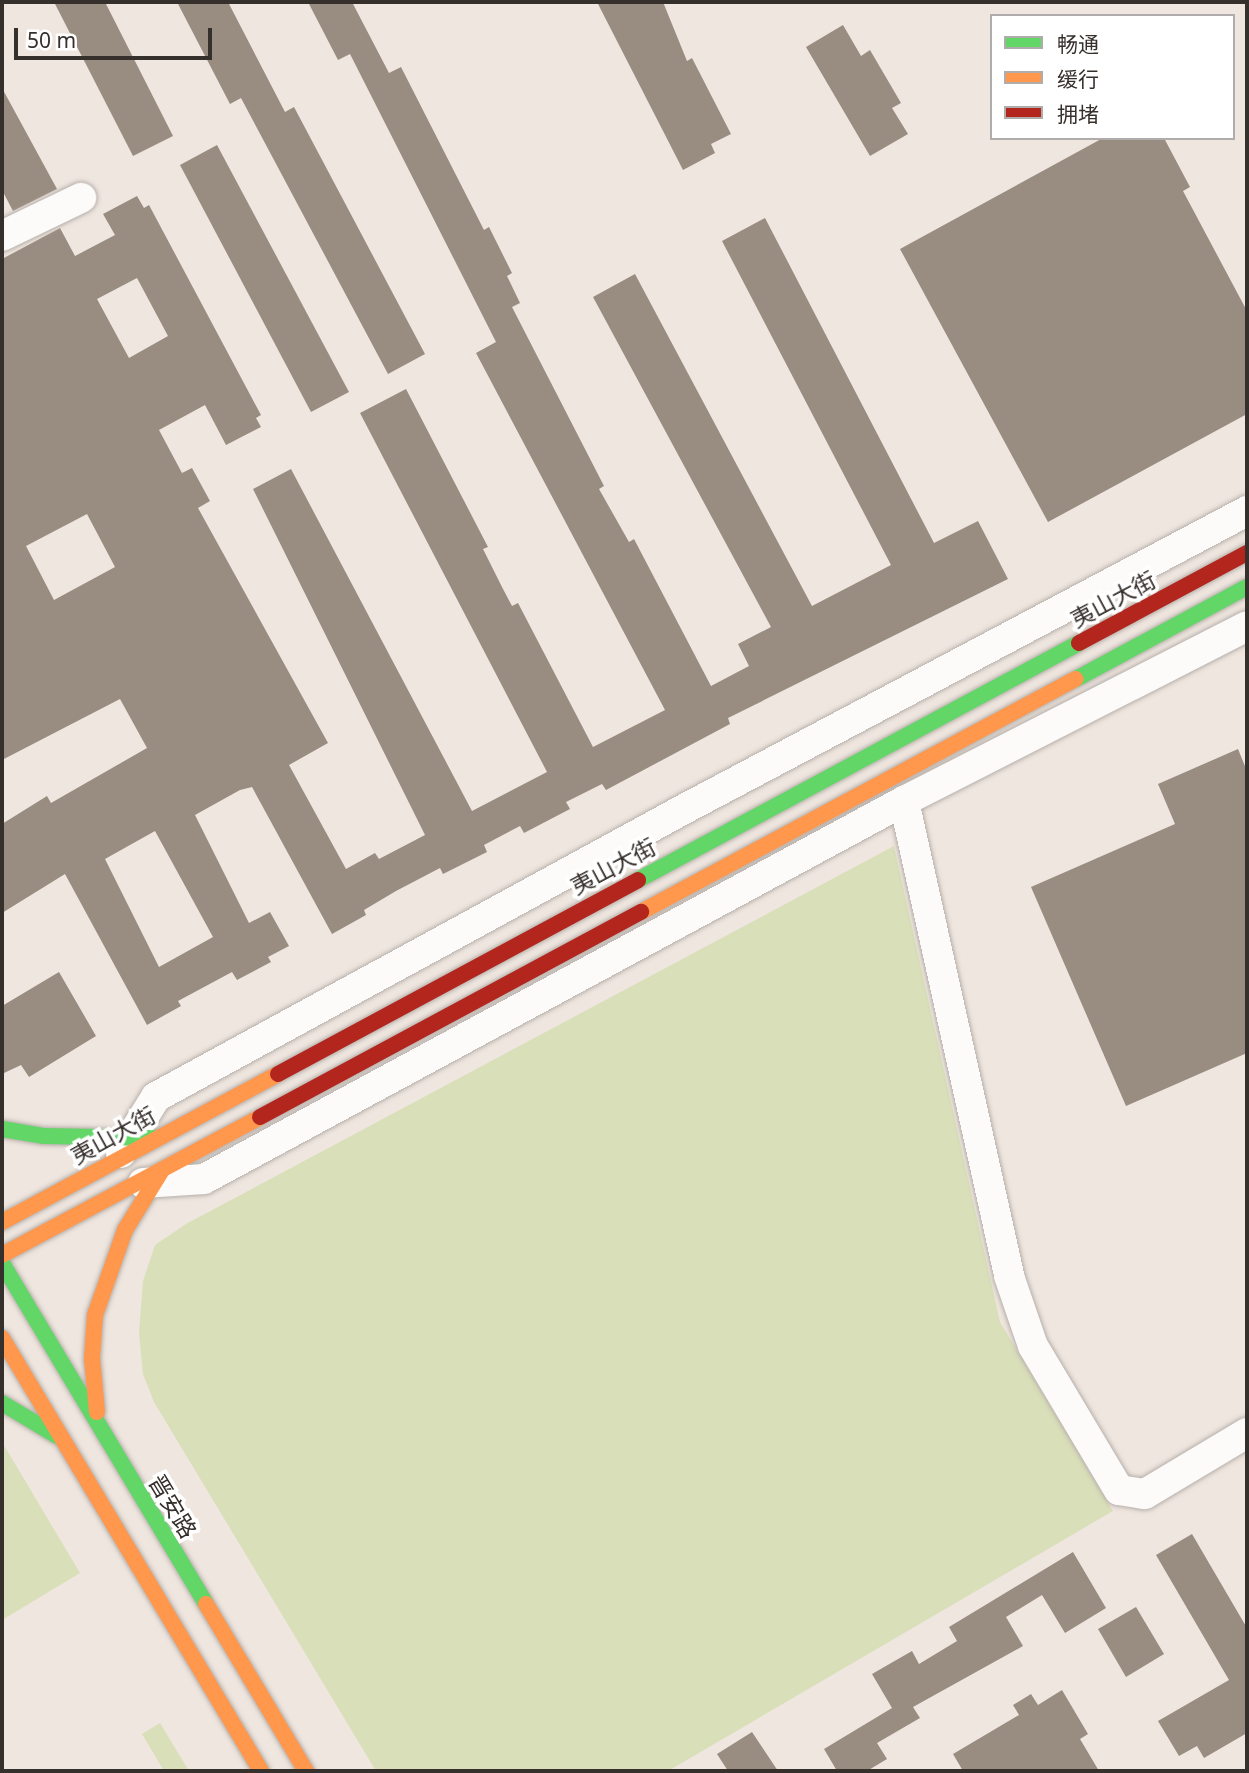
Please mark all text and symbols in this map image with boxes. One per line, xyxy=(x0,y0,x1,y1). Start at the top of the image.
scale bar xyxy=(18,14,215,58)
legend xyxy=(990,14,1235,140)
text: 50 m xyxy=(27,26,76,54)
text: 畅通 xyxy=(1057,30,1099,58)
text: 缓行 xyxy=(1057,65,1099,93)
text: 拥堵 xyxy=(1057,100,1099,128)
street label: 夷山大街 xyxy=(1066,565,1160,633)
street label: 夷山大街 xyxy=(566,832,660,900)
street label: 夷山大街 xyxy=(66,1101,160,1169)
street label: 晋安路 xyxy=(143,1469,203,1543)

